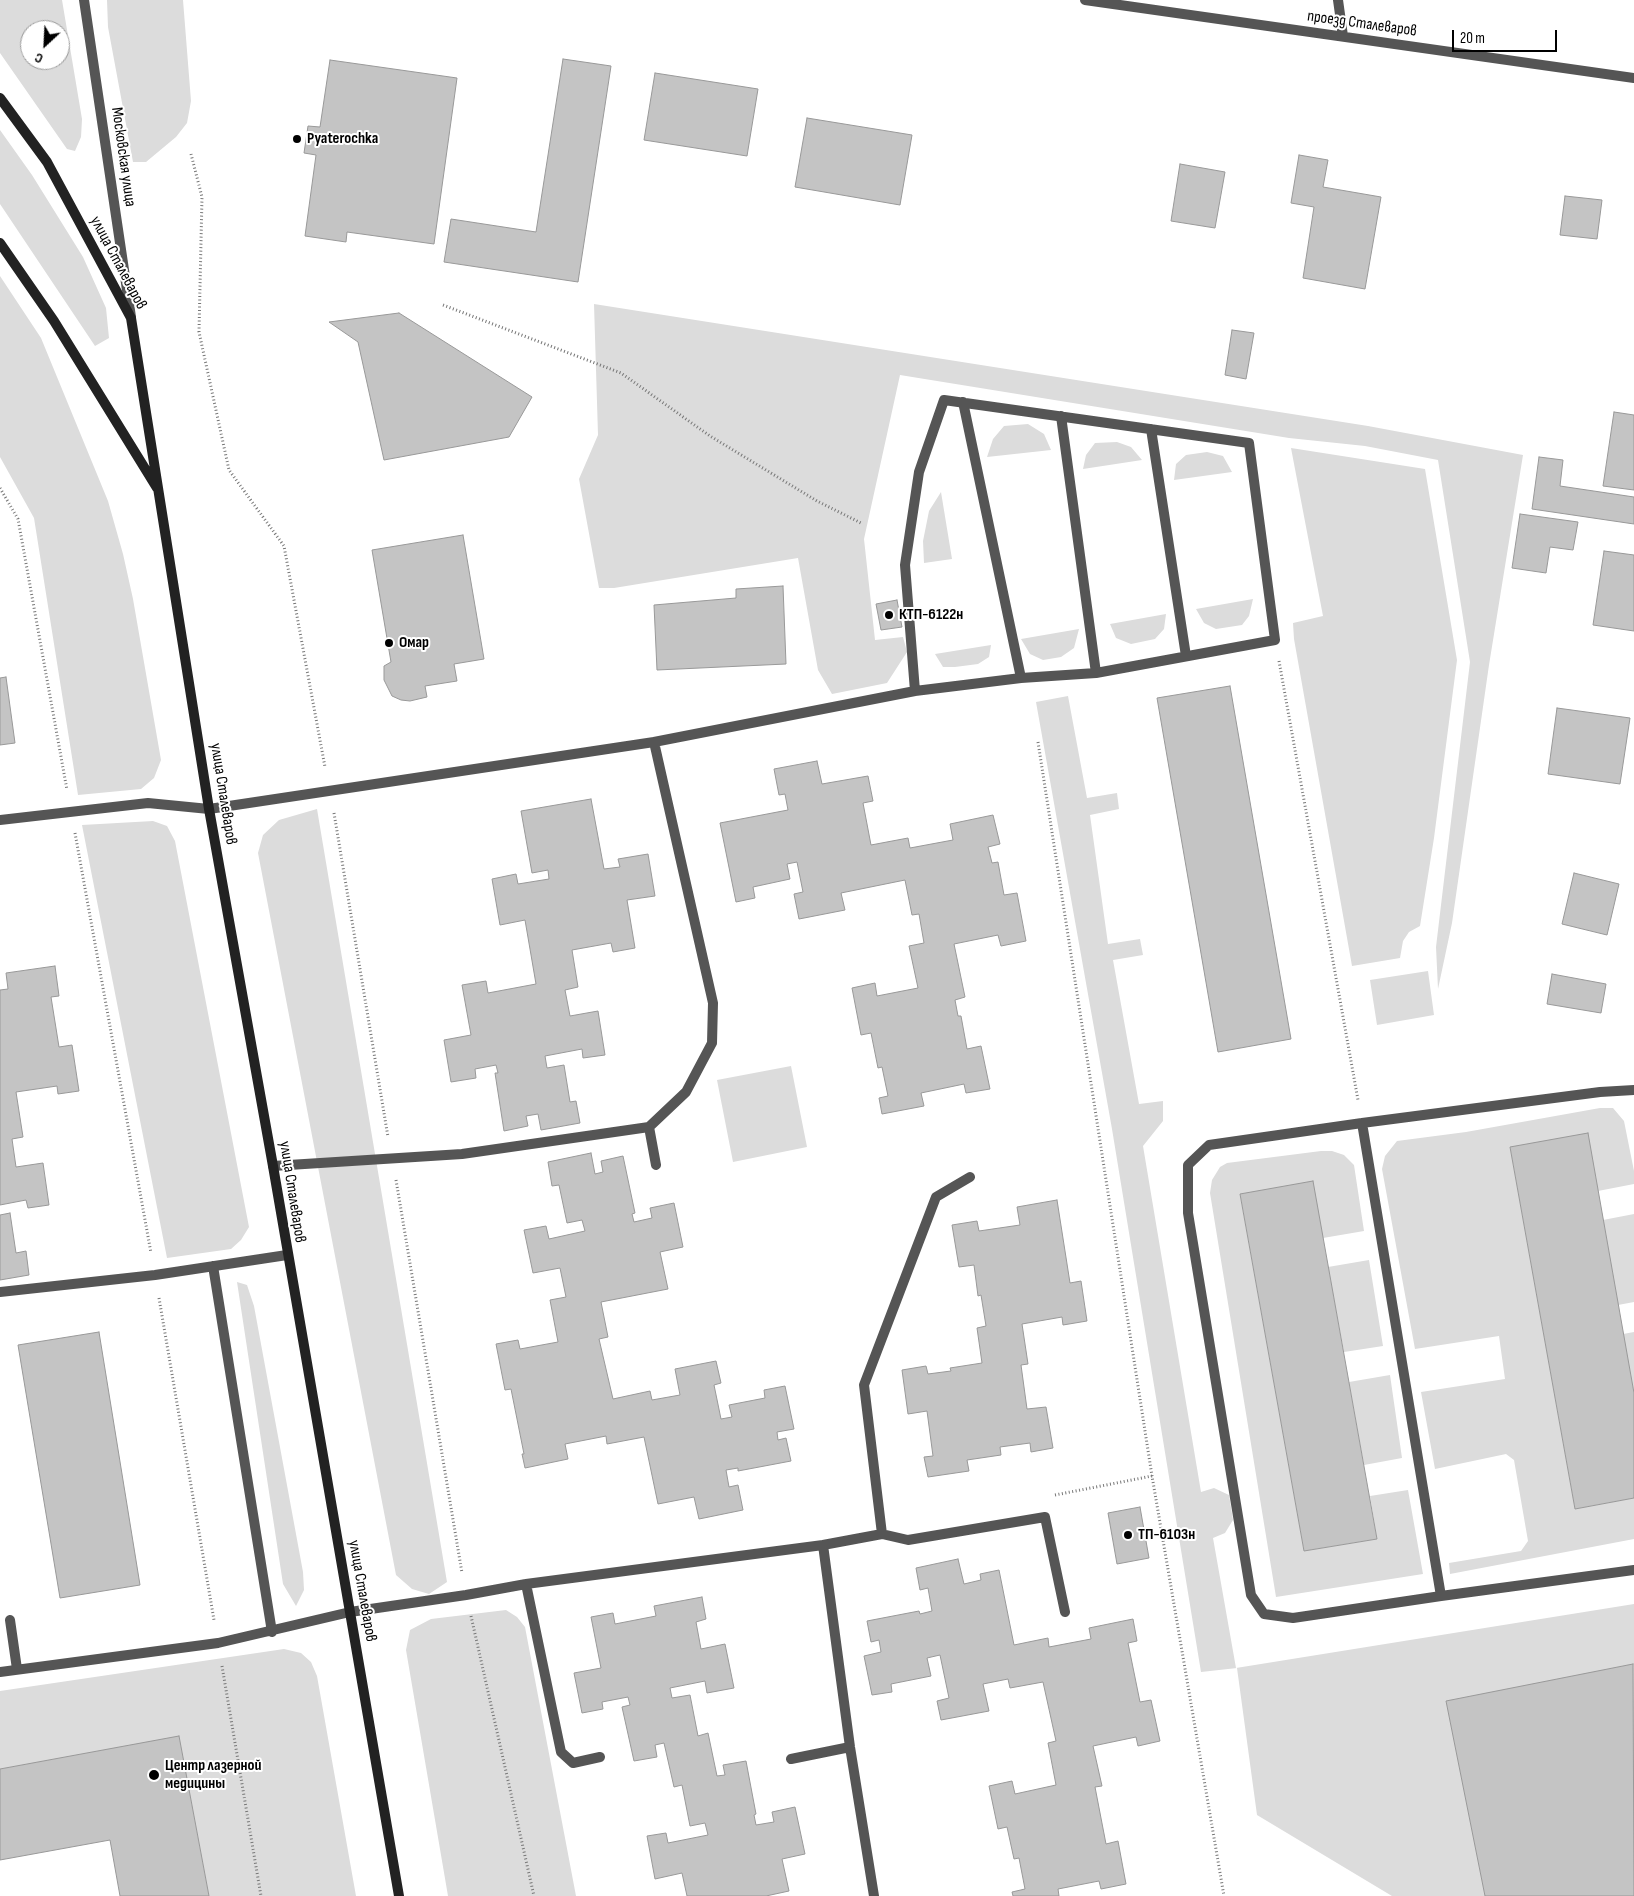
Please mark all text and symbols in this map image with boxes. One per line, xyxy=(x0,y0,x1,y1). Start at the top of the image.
street label: проезд Сталеваров xyxy=(1306,7,1418,41)
north arrow xyxy=(20,20,70,70)
scale bar xyxy=(1454,20,1559,52)
text: 20 m xyxy=(1460,29,1485,48)
text: С xyxy=(32,49,46,67)
street label: Московская улица xyxy=(107,106,139,208)
place label: Pyaterochka xyxy=(307,129,378,149)
marker: Pyaterochka xyxy=(291,133,303,145)
street label: улица Сталеваров xyxy=(85,213,151,313)
place label: КТП-6122н xyxy=(899,605,963,625)
marker: КТП-6122н xyxy=(883,609,895,621)
place label: Омар xyxy=(399,633,429,653)
marker: Омар xyxy=(383,637,395,649)
street label: улица Сталеваров xyxy=(205,742,241,846)
street label: улица Сталеваров xyxy=(274,1140,310,1244)
place label: ТП-6103н xyxy=(1138,1525,1195,1545)
marker: ТП-6103н xyxy=(1122,1529,1134,1541)
street label: улица Сталеваров xyxy=(344,1539,380,1643)
place label: Центр лазерной медицины xyxy=(165,1756,262,1794)
marker: Центр лазерной медицины xyxy=(147,1768,161,1782)

